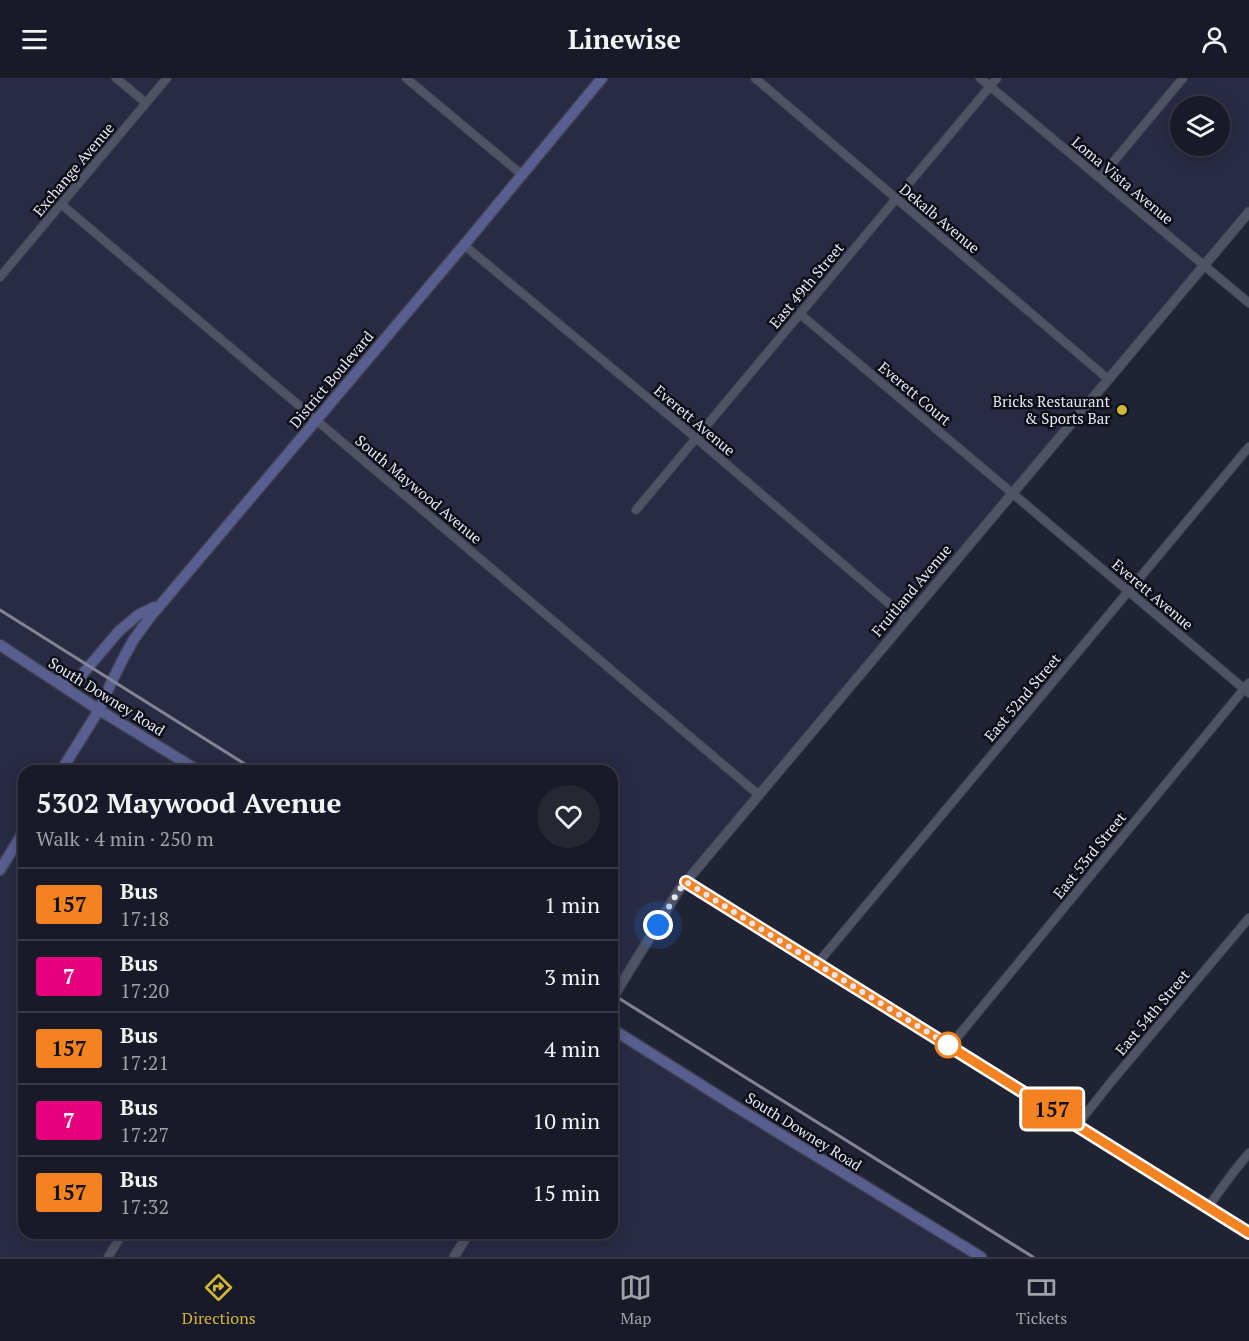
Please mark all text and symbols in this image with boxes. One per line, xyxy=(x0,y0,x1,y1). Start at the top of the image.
text: Linewise xyxy=(568,21,681,57)
icon: menu xyxy=(18,23,51,56)
icon: person xyxy=(1198,23,1231,56)
map controls xyxy=(1170,96,1230,156)
button: layers xyxy=(1170,96,1230,156)
street label: Exchange Avenue xyxy=(28,118,118,220)
street label: Loma Vista Avenue xyxy=(1068,131,1178,229)
street label: Dekalb Avenue xyxy=(896,179,984,257)
street label: East 49th Street xyxy=(764,238,848,332)
street label: District Boulevard xyxy=(285,326,377,432)
street label: Everett Court xyxy=(874,357,956,430)
street label: Everett Avenue xyxy=(650,380,740,460)
place label: Bricks Restaurant & Sports Bar xyxy=(993,391,1110,428)
marker: Bricks Restaurant & Sports Bar xyxy=(1115,403,1129,417)
street label: South Maywood Avenue xyxy=(351,430,487,548)
street label: Fruitland Avenue xyxy=(867,540,955,640)
street label: Everett Avenue xyxy=(1108,554,1198,634)
street label: East 52nd Street xyxy=(979,649,1065,745)
street label: South Downey Road xyxy=(45,652,169,740)
text: 5302 Maywood Avenue xyxy=(36,784,342,821)
button: heart xyxy=(537,785,600,848)
street label: East 53rd Street xyxy=(1048,807,1130,902)
text: Walk · 4 min · 250 m xyxy=(36,825,214,852)
text: Bus xyxy=(120,876,158,905)
text: 157 xyxy=(51,890,87,918)
text: 1 min xyxy=(544,890,600,919)
text: 17:18 xyxy=(120,905,169,932)
your location xyxy=(643,910,673,940)
text: Bus xyxy=(120,948,158,977)
text: 7 xyxy=(63,962,75,990)
text: 3 min xyxy=(544,962,600,991)
street label: East 54th Street xyxy=(1110,965,1194,1059)
text: 17:20 xyxy=(120,977,169,1004)
text: Bus xyxy=(120,1020,158,1049)
unlabelled marker xyxy=(935,1032,961,1058)
text: 157 xyxy=(51,1034,87,1062)
text: 4 min xyxy=(544,1034,600,1063)
text: 17:21 xyxy=(120,1049,169,1076)
street label: South Downey Road xyxy=(742,1087,866,1175)
line badge: 157 xyxy=(1018,1090,1086,1128)
text: Bus xyxy=(120,1092,158,1121)
text: 157 xyxy=(1034,1095,1070,1123)
text: 7 xyxy=(63,1106,75,1134)
text: 10 min xyxy=(533,1106,600,1135)
text: 17:27 xyxy=(120,1121,169,1148)
text: Bus xyxy=(120,1164,158,1193)
text: 157 xyxy=(51,1178,87,1206)
text: 15 min xyxy=(533,1178,600,1207)
text: 17:32 xyxy=(120,1193,169,1220)
tab: Directions xyxy=(182,1271,256,1329)
tab: Map xyxy=(619,1271,652,1329)
tab: Tickets xyxy=(1016,1271,1067,1329)

